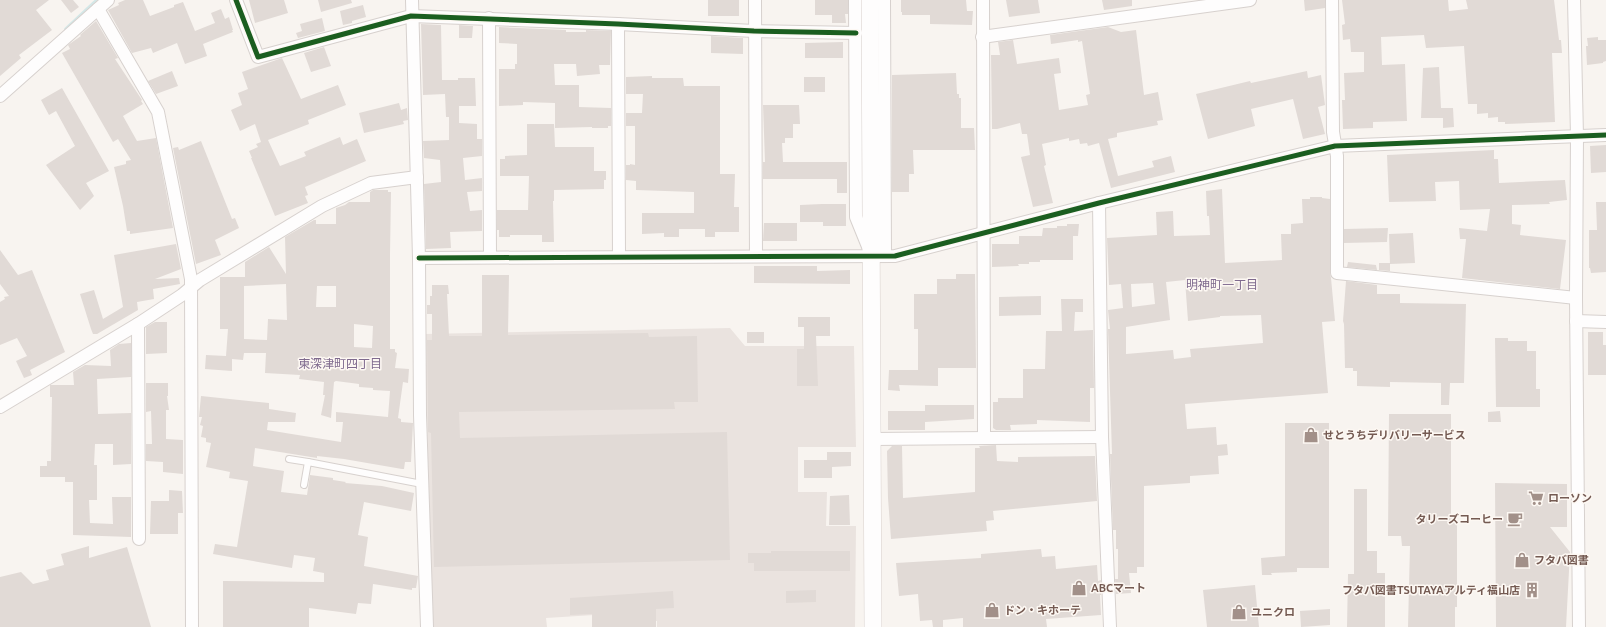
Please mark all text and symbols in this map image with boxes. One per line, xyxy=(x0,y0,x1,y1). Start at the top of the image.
district label: 明神町一丁目 xyxy=(1186,278,1258,291)
district label: 東深津町四丁目 xyxy=(298,357,382,370)
shop icon: せとうちデリバリーサービス xyxy=(1302,426,1320,444)
place label: せとうちデリバリーサービス xyxy=(1323,429,1466,441)
supermarket icon: ローソン xyxy=(1527,489,1545,507)
place label: ローソン xyxy=(1548,492,1592,504)
cafe icon: タリーズコーヒー xyxy=(1506,510,1524,528)
place label: タリーズコーヒー xyxy=(1416,513,1503,525)
shop icon: フタバ図書 xyxy=(1513,551,1531,569)
place label: フタバ図書 xyxy=(1534,554,1589,566)
shop icon: ABCマート xyxy=(1070,579,1088,597)
building icon: フタバ図書TSUTAYAアルティ福山店 xyxy=(1523,581,1541,599)
place label: ABCマート xyxy=(1091,582,1146,594)
place label: フタバ図書TSUTAYAアルティ福山店 xyxy=(1342,584,1520,596)
shop icon: ドン・キホーテ xyxy=(983,601,1001,619)
shop icon: ユニクロ xyxy=(1230,603,1248,621)
place label: ドン・キホーテ xyxy=(1004,604,1081,616)
place label: ユニクロ xyxy=(1251,606,1295,618)

